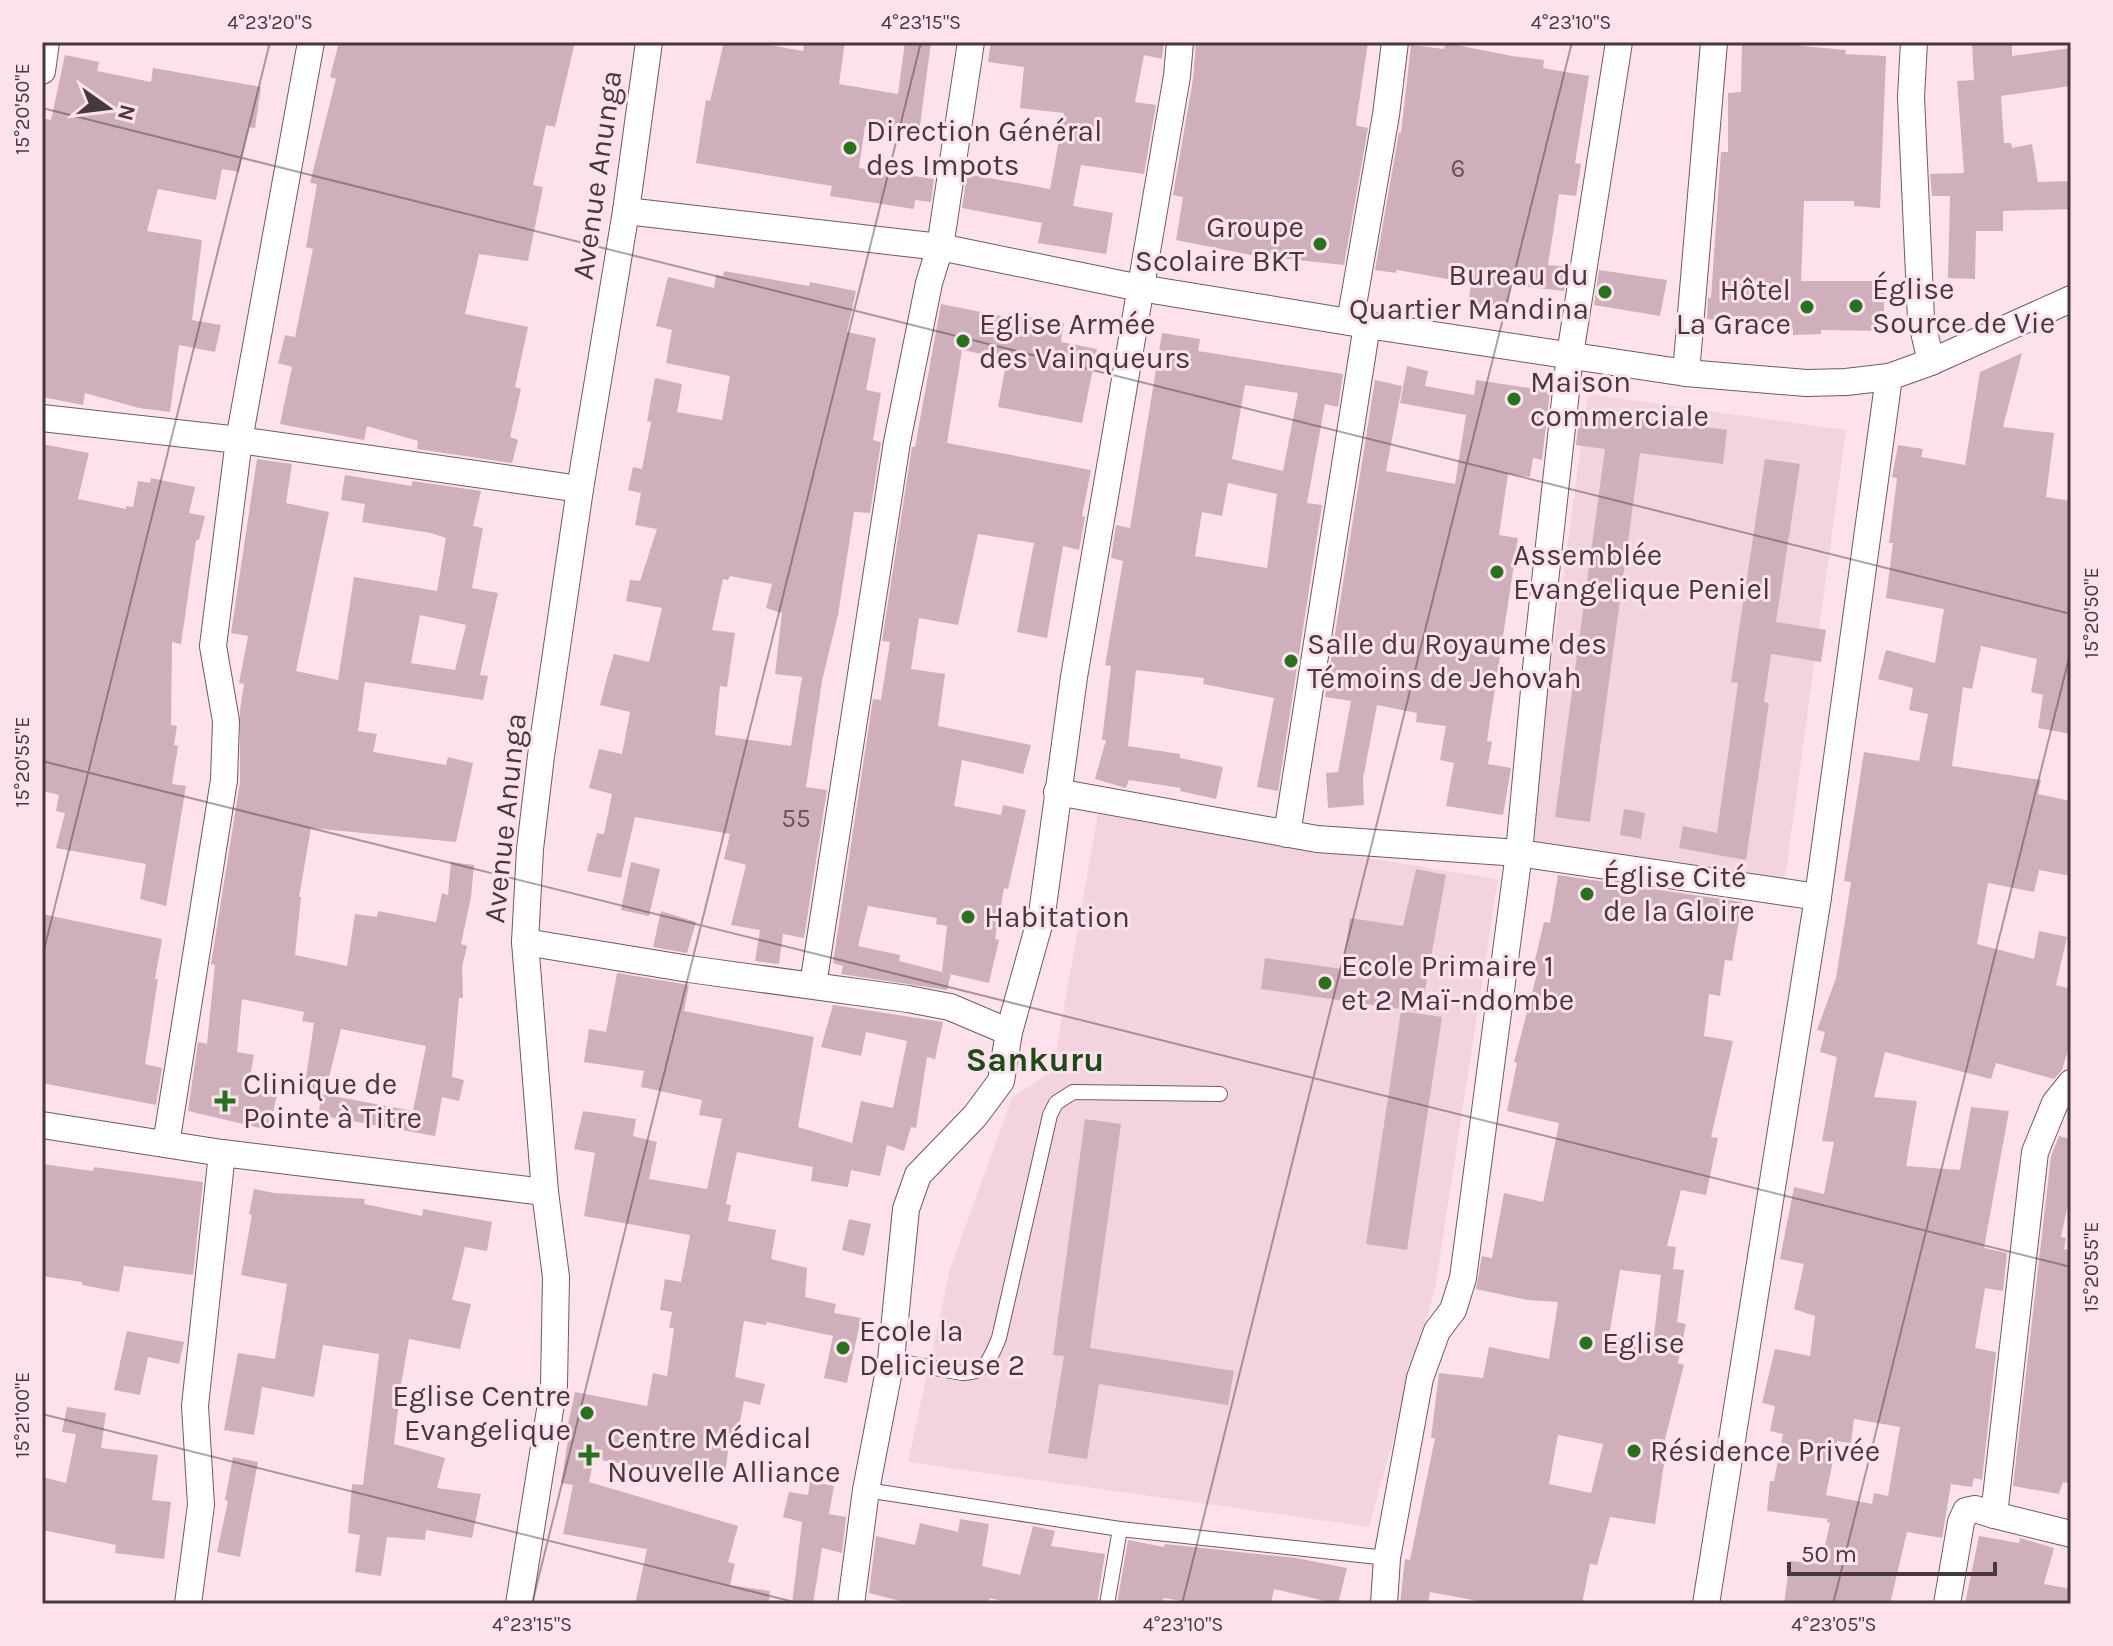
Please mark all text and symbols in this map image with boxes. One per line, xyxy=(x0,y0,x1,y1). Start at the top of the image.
text: 4°23'20"S xyxy=(227,11,313,34)
text: 4°23'15"S xyxy=(881,11,961,34)
text: 4°23'10"S xyxy=(1531,11,1611,34)
text: 15°20'50"E xyxy=(11,63,34,155)
north arrow xyxy=(68,68,148,148)
street label: Avenue Anunga xyxy=(564,68,630,282)
text: N xyxy=(112,102,141,123)
place label: Direction Général des Impots xyxy=(866,113,1102,183)
marker: Direction Général des Impots xyxy=(841,139,859,157)
house number: 6 xyxy=(1451,153,1465,184)
place label: Groupe Scolaire BKT xyxy=(1135,209,1304,279)
marker: Groupe Scolaire BKT xyxy=(1311,235,1329,253)
place label: Bureau du Quartier Mandina xyxy=(1349,257,1589,327)
place label: Église Source de Vie xyxy=(1872,271,2055,341)
place label: Hôtel La Grace xyxy=(1676,272,1791,342)
marker: Bureau du Quartier Mandina xyxy=(1596,283,1614,301)
marker: Église Source de Vie xyxy=(1847,297,1865,315)
marker: Hôtel La Grace xyxy=(1798,298,1816,316)
place label: Eglise Armée des Vainqueurs xyxy=(979,306,1190,376)
marker: Eglise Armée des Vainqueurs xyxy=(954,332,972,350)
place label: Maison commerciale xyxy=(1530,364,1709,434)
marker: Maison commerciale xyxy=(1505,390,1523,408)
place label: Assemblée Evangelique Peniel xyxy=(1513,537,1770,607)
marker: Assemblée Evangelique Peniel xyxy=(1488,563,1506,581)
text: 15°20'50"E xyxy=(2080,567,2103,659)
place label: Salle du Royaume des Témoins de Jehovah xyxy=(1307,626,1607,696)
marker: Salle du Royaume des Témoins de Jehovah xyxy=(1282,652,1300,670)
street label: Avenue Anunga xyxy=(476,711,534,925)
text: 15°20'55"E xyxy=(11,717,34,807)
house number: 55 xyxy=(781,803,811,834)
place label: Église Cité de la Gloire xyxy=(1603,859,1755,929)
marker: Église Cité de la Gloire xyxy=(1578,885,1596,903)
place label: Habitation xyxy=(984,899,1130,935)
marker: Habitation xyxy=(959,908,977,926)
place label: Ecole Primaire 1 et 2 Maï-ndombe xyxy=(1341,948,1574,1018)
marker: Ecole Primaire 1 et 2 Maï-ndombe xyxy=(1316,974,1334,992)
district label: Sankuru xyxy=(966,1040,1104,1080)
place label: Clinique de Pointe à Titre xyxy=(243,1066,422,1136)
marker: Clinique de Pointe à Titre xyxy=(214,1090,236,1112)
text: 15°20'55"E xyxy=(2080,1222,2103,1312)
place label: Ecole la Delicieuse 2 xyxy=(859,1313,1025,1383)
place label: Eglise xyxy=(1602,1325,1684,1361)
marker: Eglise xyxy=(1577,1334,1595,1352)
marker: Ecole la Delicieuse 2 xyxy=(834,1339,852,1357)
text: 15°21'00"E xyxy=(11,1372,34,1458)
place label: Eglise Centre Evangelique xyxy=(392,1378,571,1448)
marker: Eglise Centre Evangelique xyxy=(578,1404,596,1422)
place label: Centre Médical Nouvelle Alliance xyxy=(607,1420,840,1490)
place label: Résidence Privée xyxy=(1650,1433,1880,1469)
marker: Résidence Privée xyxy=(1625,1442,1643,1460)
marker: Centre Médical Nouvelle Alliance xyxy=(578,1444,600,1466)
scale bar xyxy=(1789,1526,1995,1576)
text: 50 m xyxy=(1801,1540,1857,1568)
text: 4°23'15"S xyxy=(492,1613,572,1636)
text: 4°23'10"S xyxy=(1143,1613,1223,1636)
text: 4°23'05"S xyxy=(1791,1613,1877,1636)

